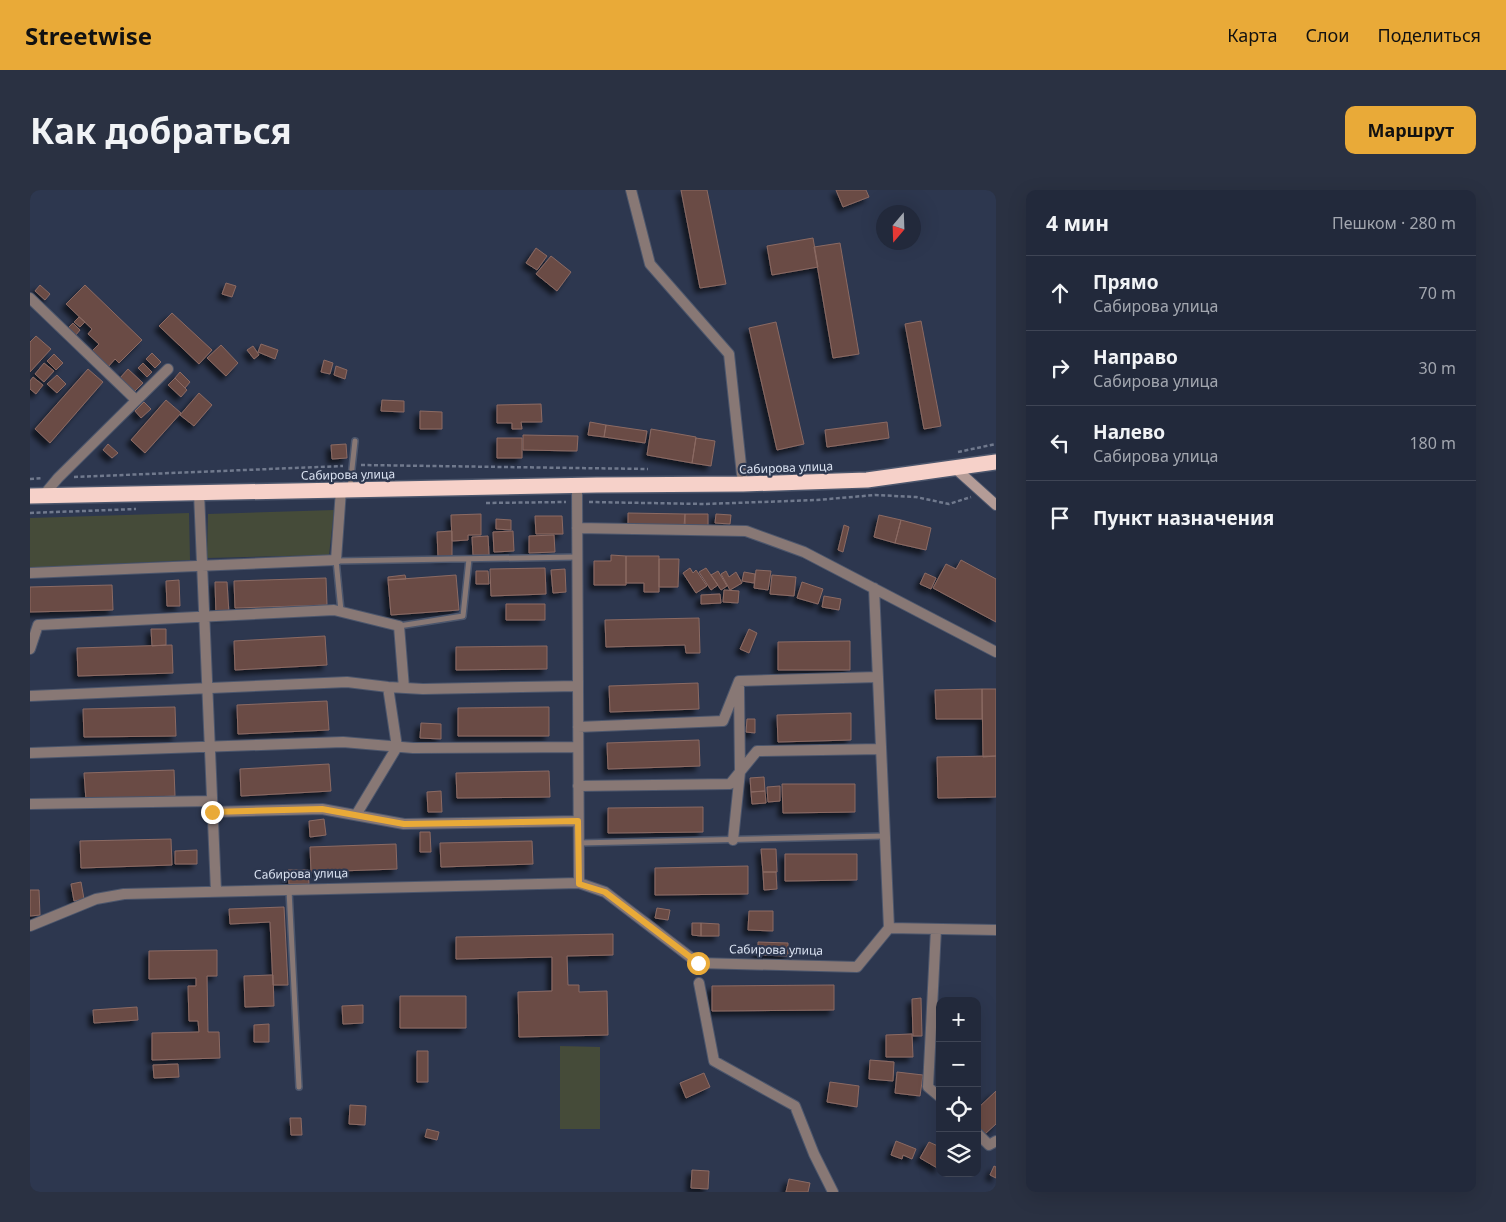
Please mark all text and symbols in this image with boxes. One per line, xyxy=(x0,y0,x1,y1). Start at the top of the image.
text: Streetwise xyxy=(25,19,152,52)
text: Карта xyxy=(1227,23,1277,47)
text: Слои xyxy=(1305,23,1349,47)
text: Поделиться xyxy=(1377,23,1481,47)
button: Маршрут xyxy=(1345,106,1476,154)
text: Как добраться xyxy=(30,107,292,154)
north arrow xyxy=(876,205,921,250)
text: 4 мин xyxy=(1046,209,1109,237)
text: Пешком · 280 m xyxy=(1332,212,1456,234)
text: Прямо xyxy=(1093,269,1159,295)
icon: ahead xyxy=(1046,279,1074,307)
text: 70 m xyxy=(1419,282,1456,304)
text: Сабирова улица xyxy=(1093,295,1218,317)
text: Направо xyxy=(1093,344,1178,370)
icon: right xyxy=(1046,354,1074,382)
text: 30 m xyxy=(1419,357,1456,379)
text: Сабирова улица xyxy=(1093,370,1218,392)
text: Налево xyxy=(1093,419,1165,445)
icon: left xyxy=(1046,429,1074,457)
text: 180 m xyxy=(1409,432,1456,454)
text: Сабирова улица xyxy=(1093,445,1218,467)
street label: Сабирова улица xyxy=(739,457,833,478)
street label: Сабирова улица xyxy=(301,465,395,484)
icon: arrive xyxy=(1046,504,1074,532)
text: Пункт назначения xyxy=(1093,505,1274,531)
route end xyxy=(201,801,224,824)
street label: Сабирова улица xyxy=(254,864,348,883)
street label: Сабирова улица xyxy=(729,940,823,959)
route start xyxy=(687,952,710,975)
map controls xyxy=(936,997,981,1177)
button: + xyxy=(936,997,981,1042)
button: − xyxy=(936,1042,981,1087)
button: locate xyxy=(936,1087,981,1132)
button: layers xyxy=(936,1132,981,1177)

